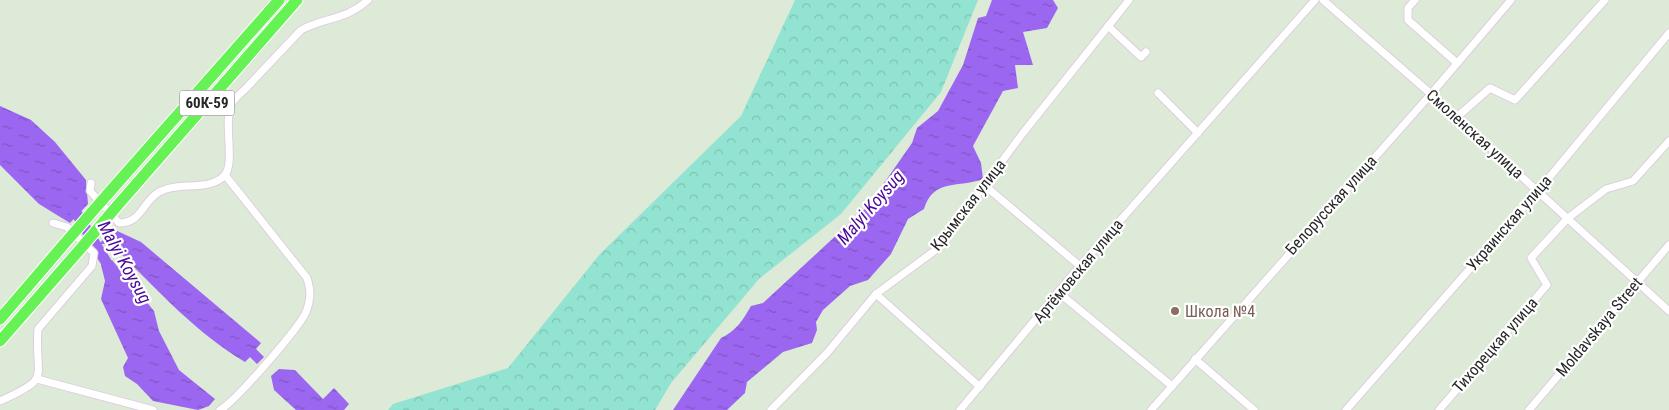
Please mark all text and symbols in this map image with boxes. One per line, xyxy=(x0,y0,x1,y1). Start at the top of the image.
street label: Смоленская улица xyxy=(1423,85,1527,183)
road number: 60К-59 xyxy=(180,90,234,116)
street label: Белорусская улица xyxy=(1281,151,1381,259)
street label: Крымская улица xyxy=(926,156,1010,254)
water label: Malyi Koysug xyxy=(832,165,908,248)
street label: Украинская улица xyxy=(1462,171,1556,275)
street label: Артёмовская улица xyxy=(1029,215,1127,327)
water label: Malyi Koysug xyxy=(94,217,156,307)
street label: Moldavskaya Street xyxy=(1552,273,1646,380)
street label: Тихорецкая улица xyxy=(1449,294,1541,396)
place label: Школа №4 xyxy=(1185,302,1255,321)
marker: Школа №4 xyxy=(1169,305,1181,317)

